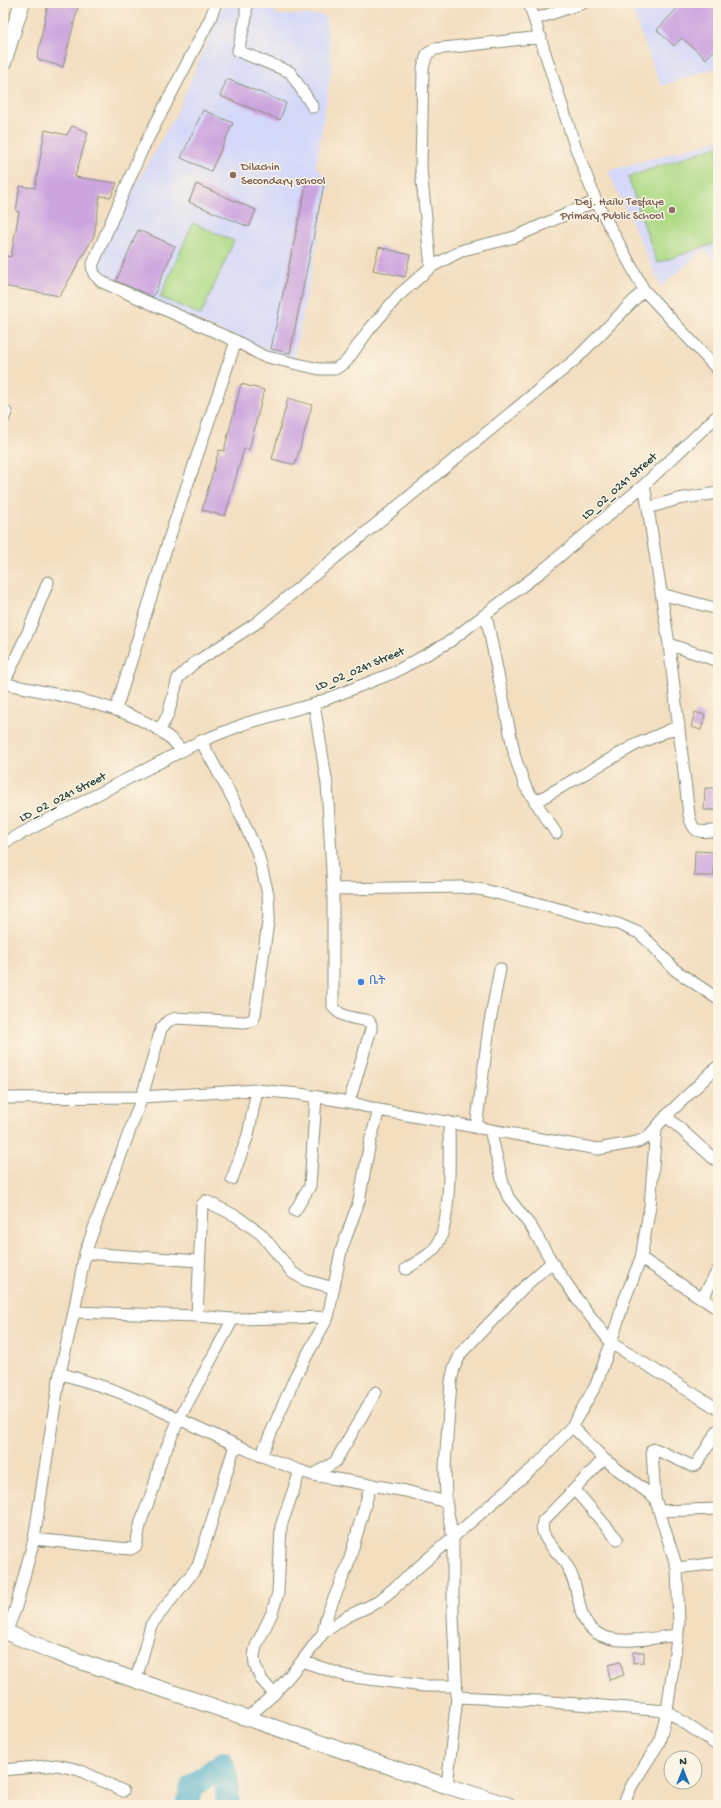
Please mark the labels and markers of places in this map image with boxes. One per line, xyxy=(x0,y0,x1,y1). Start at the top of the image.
place label: Dilachin Secondary school xyxy=(240,161,326,189)
marker: Dilachin Secondary school xyxy=(228,170,238,180)
place label: Dej. Hailu Tesfaye Primary Public School xyxy=(559,196,665,224)
marker: Dej. Hailu Tesfaye Primary Public School xyxy=(667,205,677,215)
place label: ቤት xyxy=(369,974,386,989)
marker: ቤት xyxy=(356,977,366,987)

